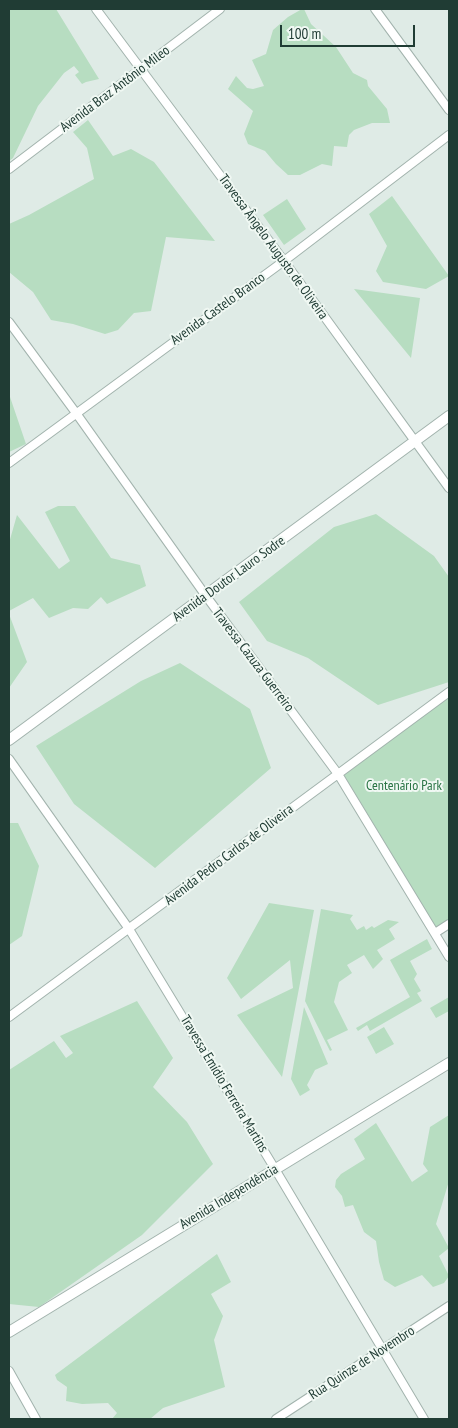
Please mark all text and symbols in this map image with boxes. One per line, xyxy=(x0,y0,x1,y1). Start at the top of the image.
scale bar xyxy=(283,15,418,47)
text: 100 m xyxy=(288,24,321,43)
street label: Avenida Braz Antônio Mileo xyxy=(57,42,173,136)
street label: Travessa Ângelo Augusto de Oliveira xyxy=(215,171,331,323)
street label: Avenida Castelo Branco xyxy=(168,269,268,349)
street label: Avenida Doutor Lauro Sodre xyxy=(169,532,289,626)
street label: Travessa Cazuza Guerreiro xyxy=(209,605,297,715)
park label: Centenário Park xyxy=(366,778,442,794)
street label: Avenida Pedro Carlos de Oliveira xyxy=(161,801,297,909)
street label: Travessa Emídio Ferreira Martins xyxy=(176,1012,272,1156)
street label: Avenida Independência xyxy=(177,1161,281,1233)
street label: Rua Quinze de Novembro xyxy=(306,1323,418,1403)

